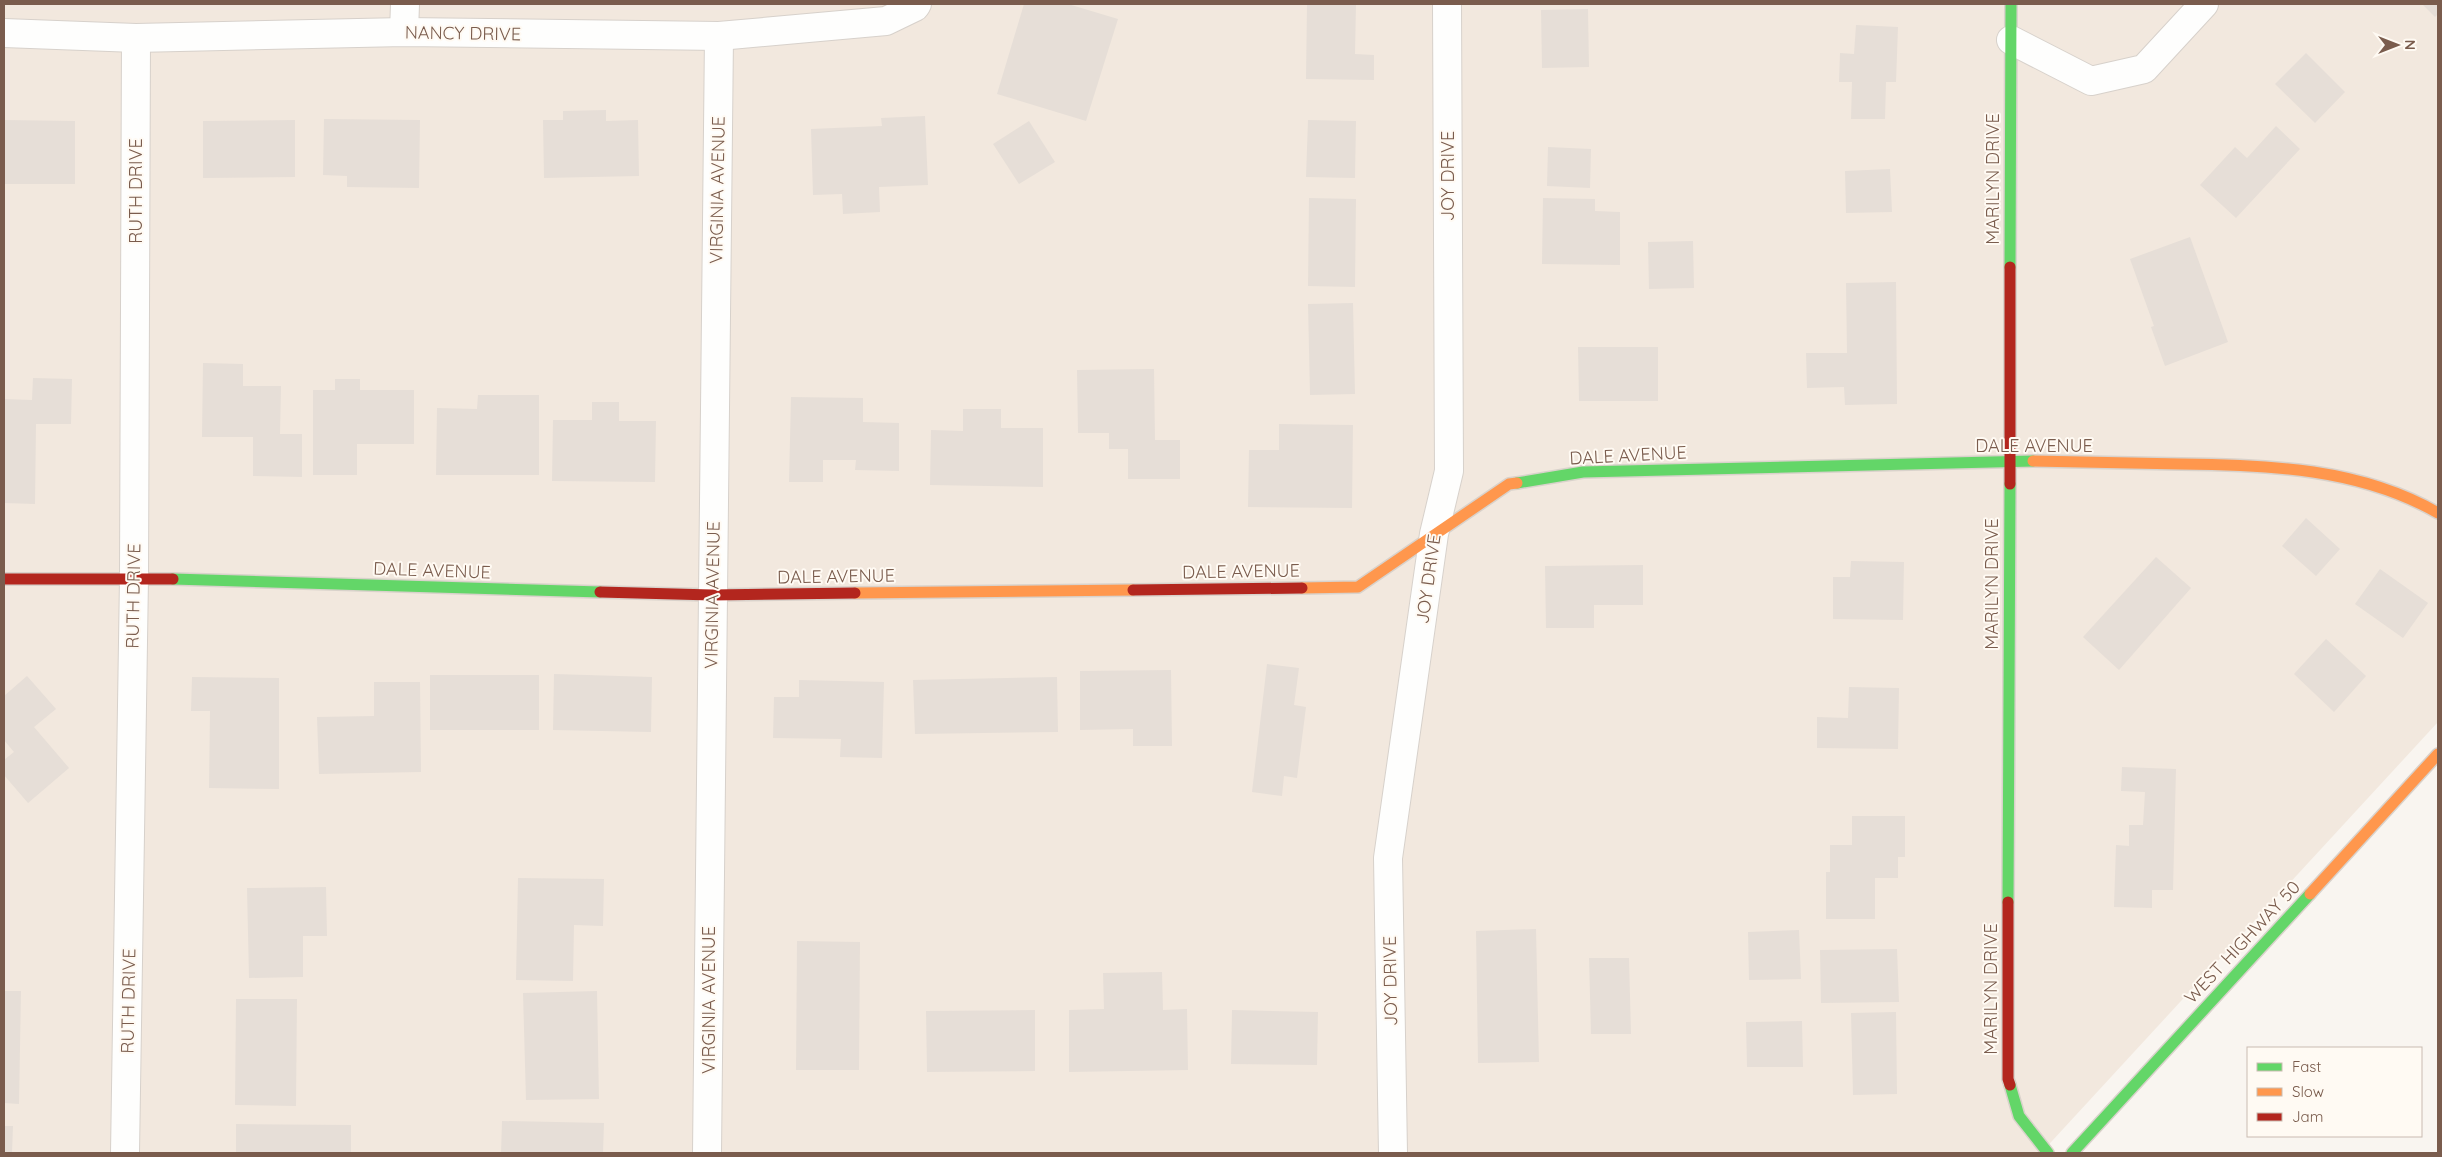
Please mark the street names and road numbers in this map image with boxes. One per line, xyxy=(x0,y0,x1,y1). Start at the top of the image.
street label: NANCY DRIVE xyxy=(405,20,521,46)
street label: MARILYN DRIVE xyxy=(1981,113,2004,245)
street label: VIRGINIA AVENUE xyxy=(704,116,730,264)
street label: JOY DRIVE xyxy=(1436,131,1459,221)
street label: RUTH DRIVE xyxy=(124,138,147,244)
street label: DALE AVENUE xyxy=(1975,434,2093,457)
street label: DALE AVENUE xyxy=(1569,440,1687,470)
street label: MARILYN DRIVE xyxy=(1980,518,2003,650)
street label: VIRGINIA AVENUE xyxy=(699,521,725,669)
street label: JOY DRIVE xyxy=(1410,533,1446,625)
street label: RUTH DRIVE xyxy=(121,543,145,649)
street label: DALE AVENUE xyxy=(373,556,491,584)
street label: DALE AVENUE xyxy=(1182,558,1300,584)
street label: DALE AVENUE xyxy=(777,563,895,589)
street label: WEST HIGHWAY 50 xyxy=(2179,876,2305,1008)
street label: MARILYN DRIVE xyxy=(1979,923,2002,1055)
street label: VIRGINIA AVENUE xyxy=(697,926,720,1074)
street label: JOY DRIVE xyxy=(1378,936,1402,1026)
street label: RUTH DRIVE xyxy=(116,948,140,1054)

